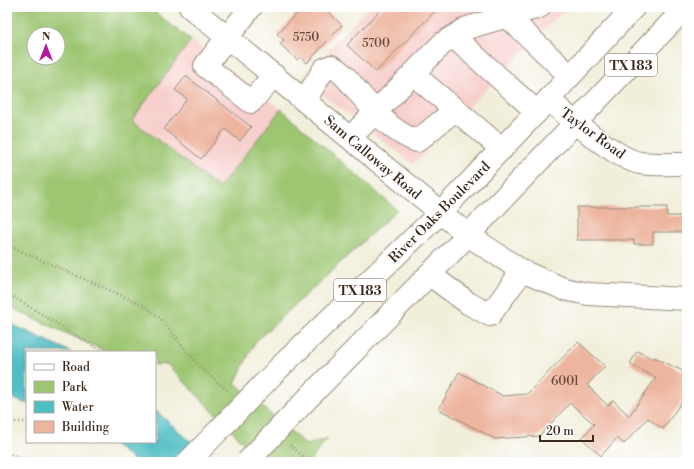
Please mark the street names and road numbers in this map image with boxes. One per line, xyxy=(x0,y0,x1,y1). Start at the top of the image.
road number: TX 183 xyxy=(605,54,657,76)
street label: Taylor Road xyxy=(556,104,629,164)
street label: Sam Calloway Road xyxy=(320,112,425,204)
street label: River Oaks Boulevard xyxy=(385,158,494,267)
road number: TX 183 xyxy=(334,279,386,301)

